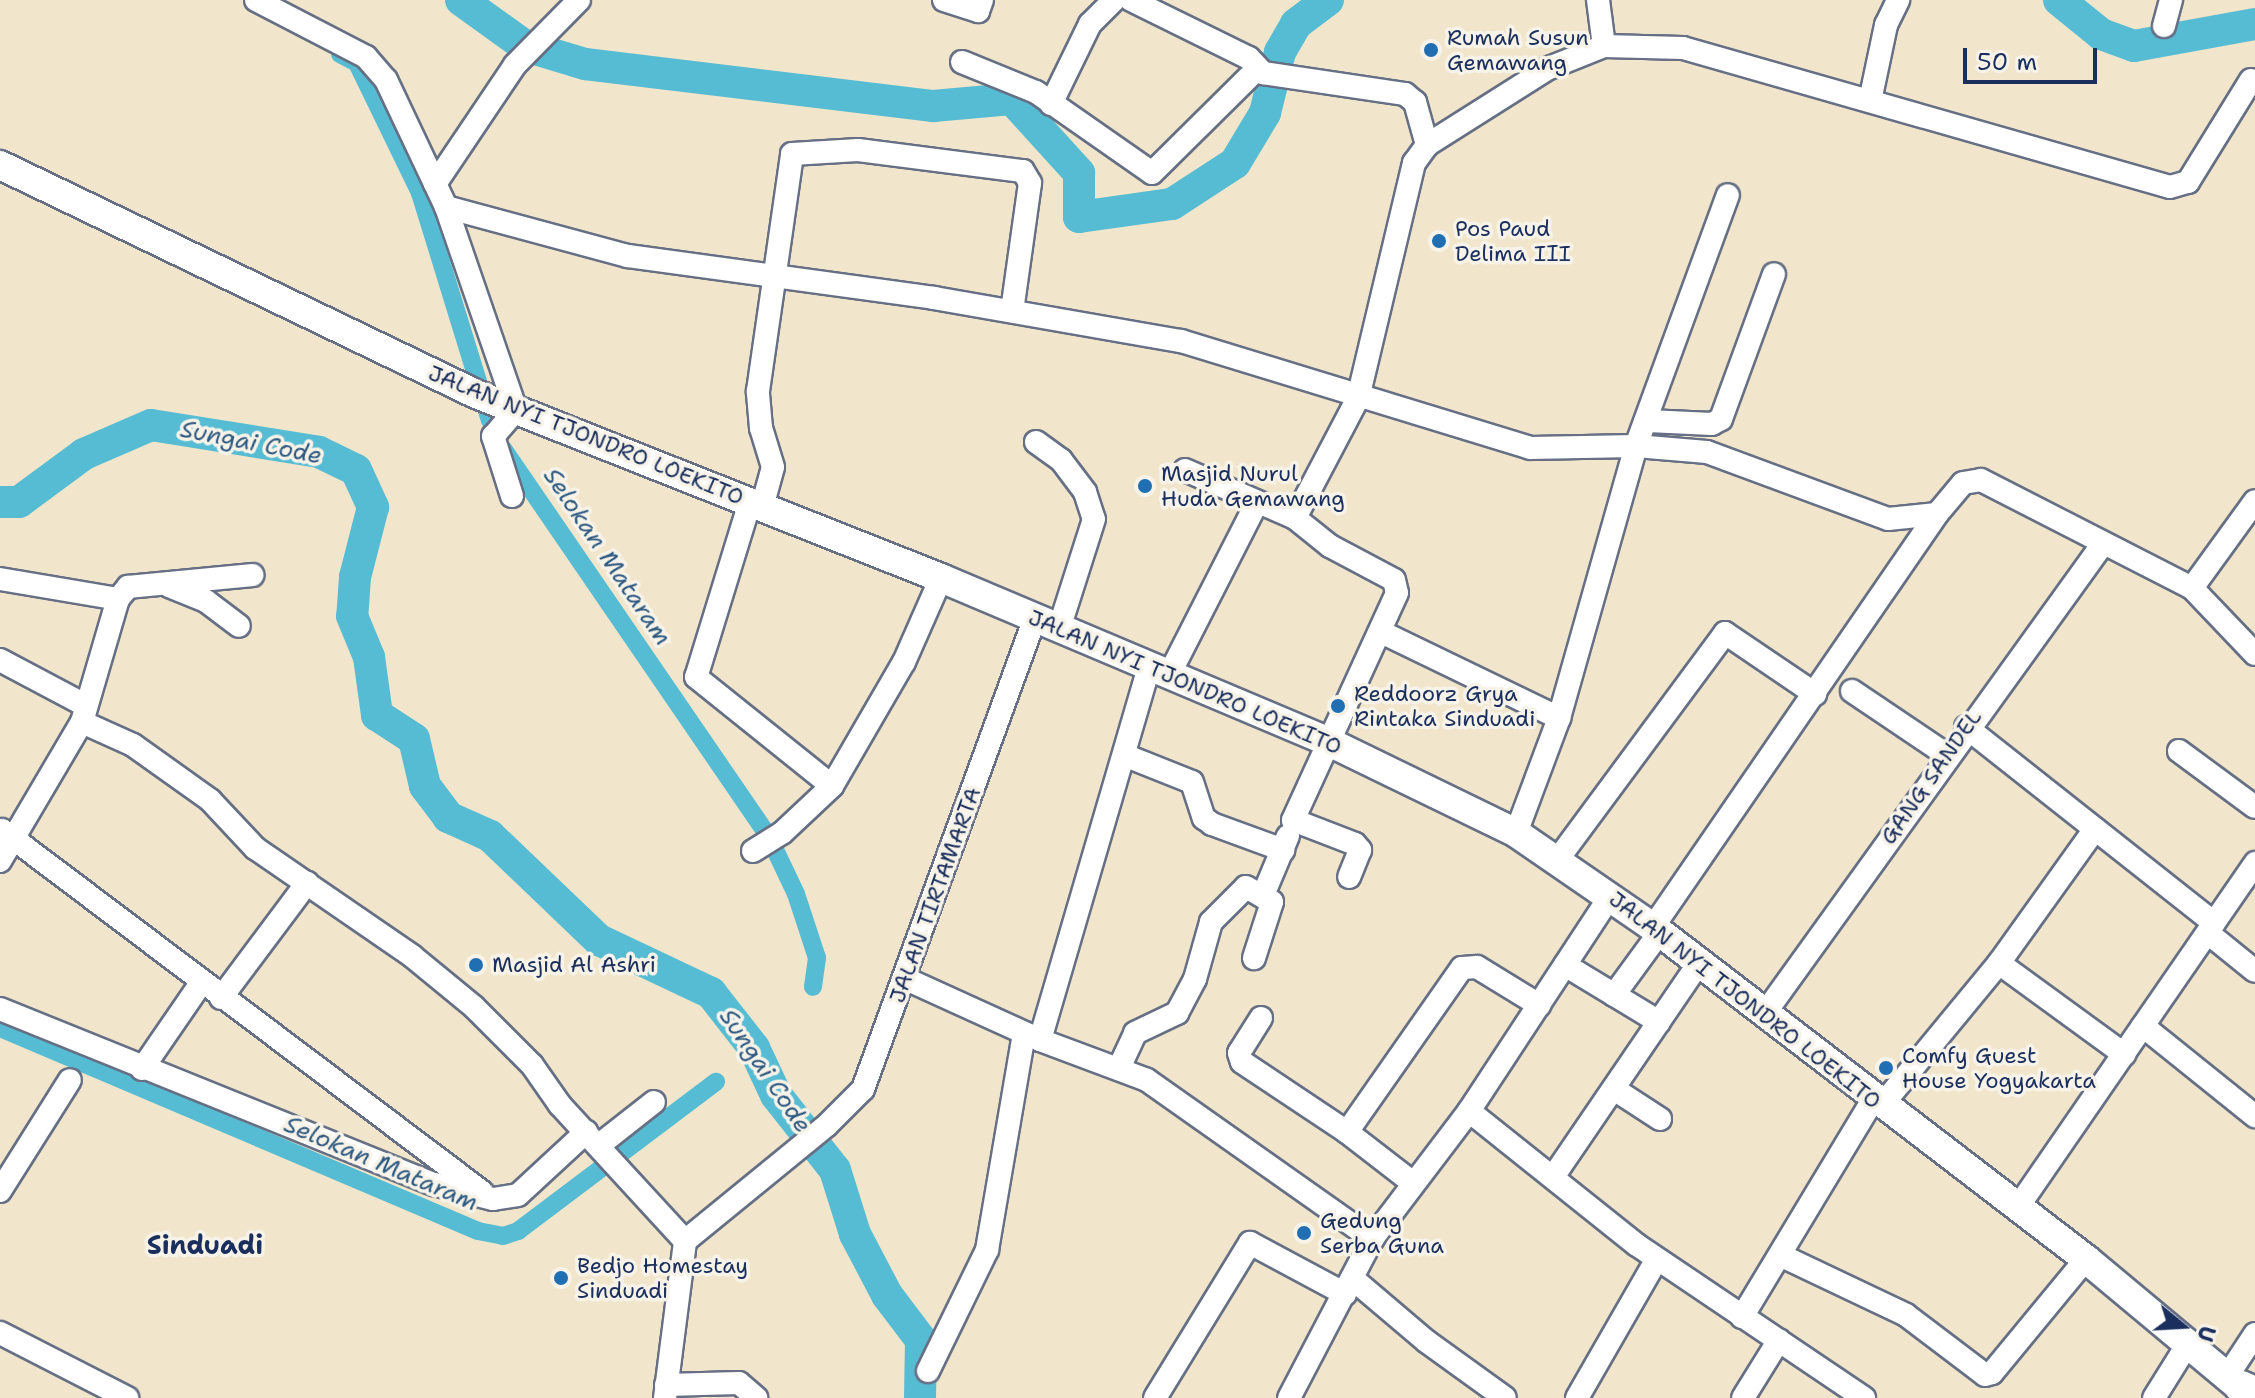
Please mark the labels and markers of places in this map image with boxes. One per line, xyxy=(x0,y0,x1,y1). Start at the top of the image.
place label: Rumah Susun Gemawang xyxy=(1447,24,1589,76)
marker: Rumah Susun Gemawang xyxy=(1422,41,1440,59)
place label: Pos Paud Delima III xyxy=(1455,215,1571,266)
marker: Pos Paud Delima III xyxy=(1430,232,1448,250)
place label: Masjid Nurul Huda Gemawang xyxy=(1161,460,1345,512)
marker: Masjid Nurul Huda Gemawang xyxy=(1136,477,1154,495)
place label: Reddoorz Grya Rintaka Sinduadi xyxy=(1354,680,1535,732)
marker: Reddoorz Grya Rintaka Sinduadi xyxy=(1329,697,1347,715)
place label: Masjid Al Ashri xyxy=(492,952,656,978)
marker: Masjid Al Ashri xyxy=(467,956,485,974)
place label: Comfy Guest House Yogyakarta xyxy=(1902,1042,2096,1094)
marker: Comfy Guest House Yogyakarta xyxy=(1877,1059,1895,1077)
place label: Gedung Serba Guna xyxy=(1320,1207,1444,1258)
marker: Gedung Serba Guna xyxy=(1295,1224,1313,1242)
place label: Bedjo Homestay Sinduadi xyxy=(577,1252,748,1304)
marker: Bedjo Homestay Sinduadi xyxy=(552,1269,570,1287)

